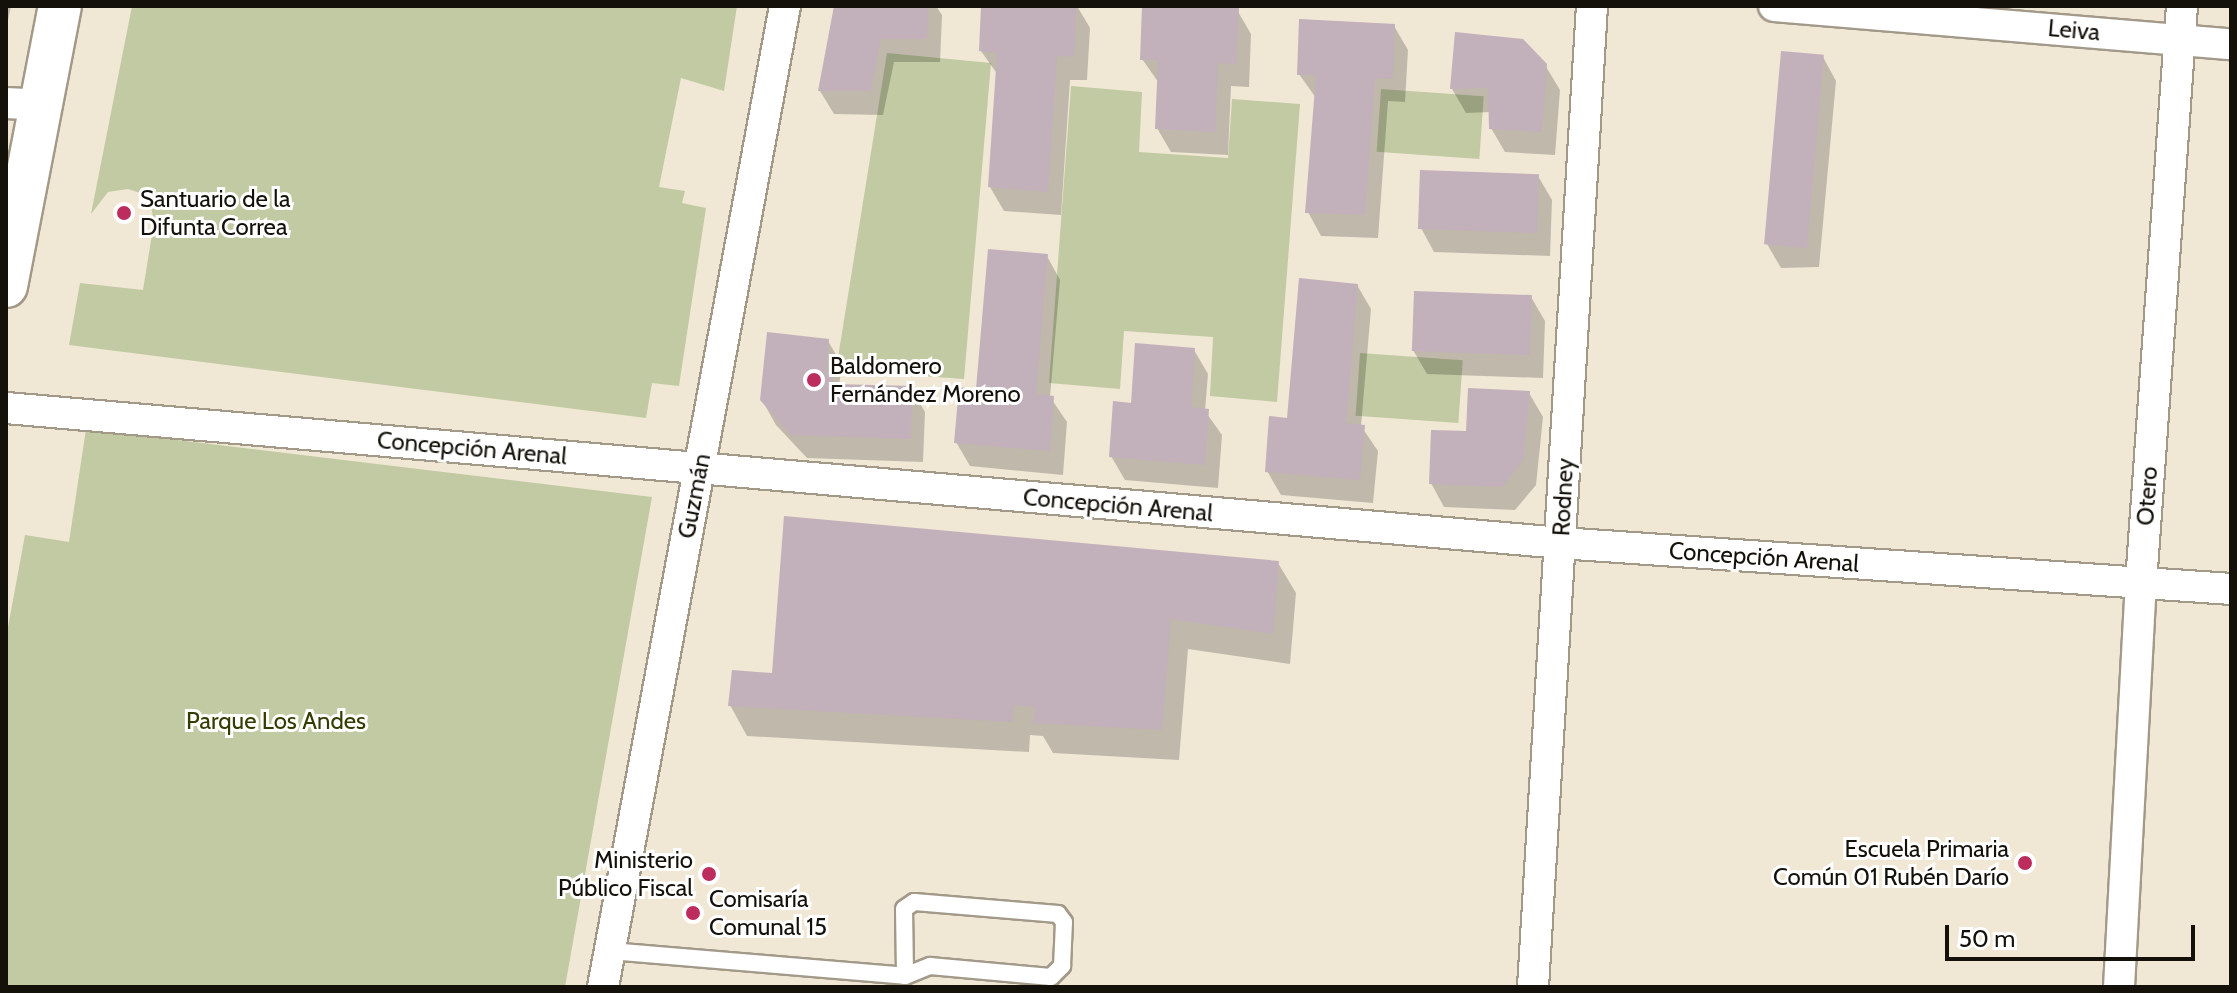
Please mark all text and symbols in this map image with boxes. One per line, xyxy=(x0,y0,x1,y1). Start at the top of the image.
street label: Leiva xyxy=(2047,13,2101,47)
place label: Santuario de la Difunta Correa xyxy=(140,185,290,241)
marker: Santuario de la Difunta Correa xyxy=(115,204,133,222)
place label: Baldomero Fernández Moreno xyxy=(830,352,1021,408)
marker: Baldomero Fernández Moreno xyxy=(805,371,823,389)
street label: Concepción Arenal xyxy=(376,425,568,471)
street label: Guzmán xyxy=(672,451,716,541)
street label: Rodney xyxy=(1547,457,1579,537)
street label: Otero xyxy=(2131,465,2163,527)
street label: Concepción Arenal xyxy=(1022,482,1214,528)
street label: Concepción Arenal xyxy=(1668,536,1860,578)
park label: Parque Los Andes xyxy=(186,707,366,735)
place label: Escuela Primaria Común 01 Rubén Darío xyxy=(1773,835,2009,891)
place label: Ministerio Público Fiscal xyxy=(558,846,693,902)
marker: Escuela Primaria Común 01 Rubén Darío xyxy=(2016,854,2034,872)
marker: Ministerio Público Fiscal xyxy=(700,865,718,883)
place label: Comisaría Comunal 15 xyxy=(709,885,827,941)
marker: Comisaría Comunal 15 xyxy=(684,904,702,922)
scale bar xyxy=(1949,909,2199,959)
text: 50 m xyxy=(1959,924,2015,953)

